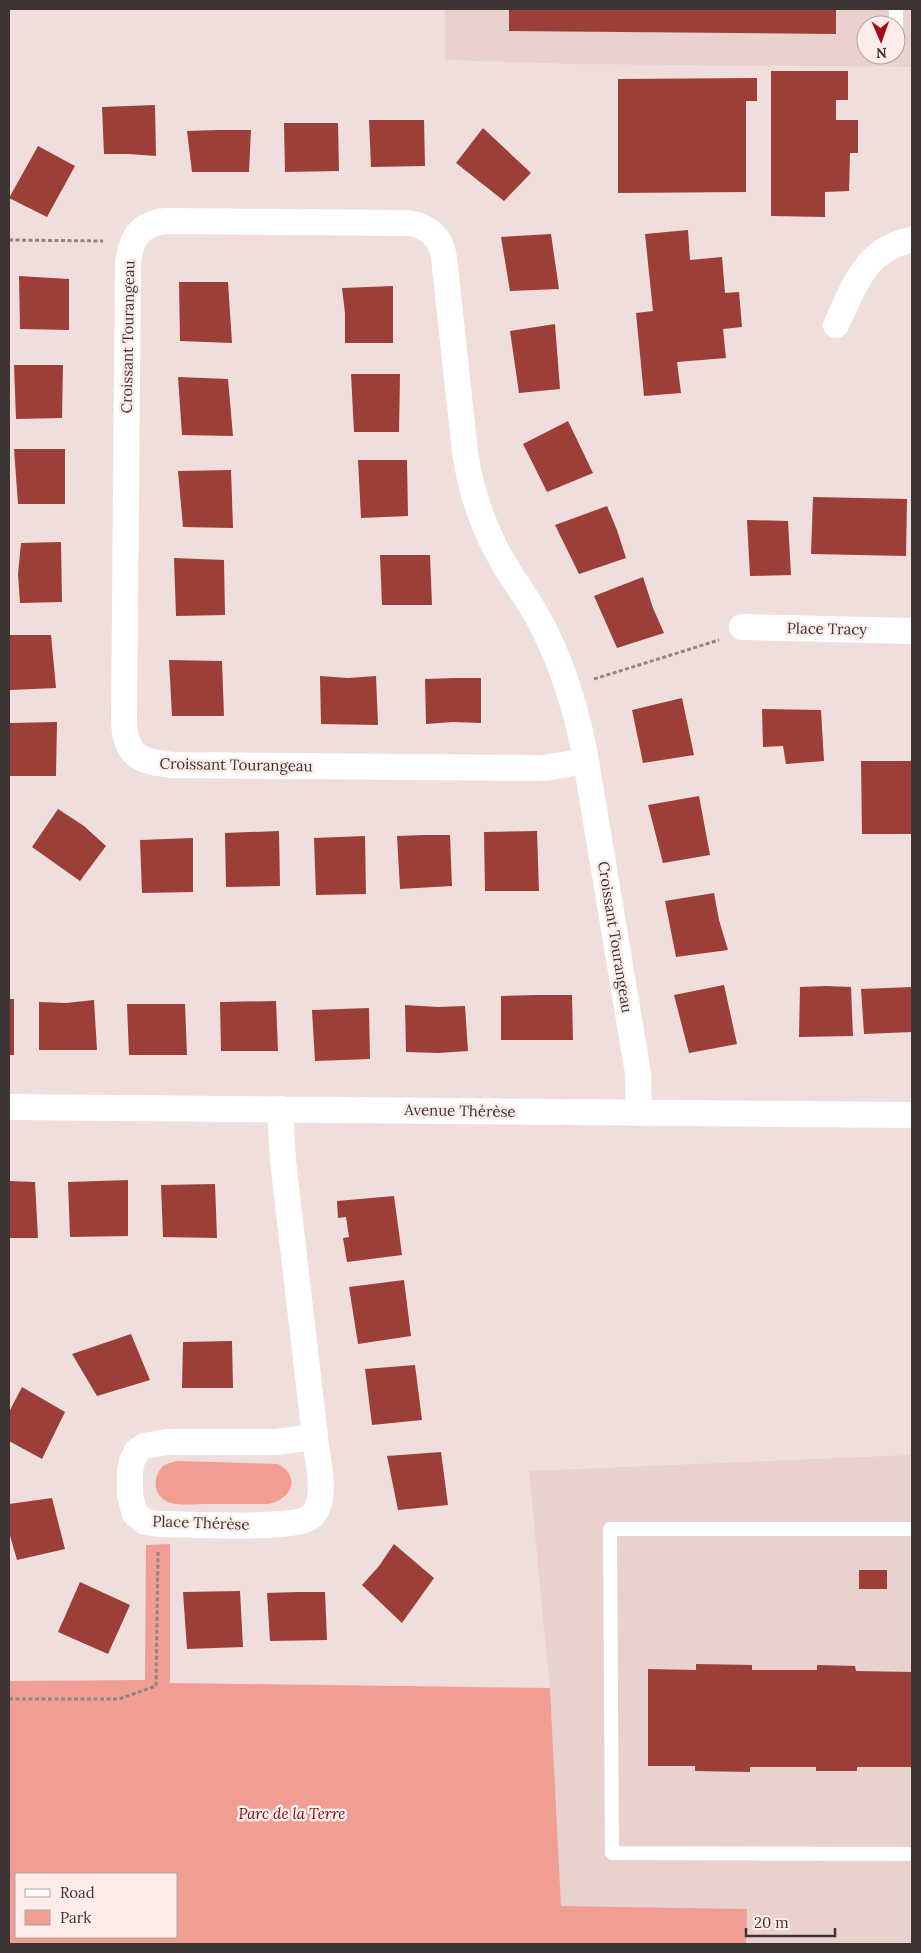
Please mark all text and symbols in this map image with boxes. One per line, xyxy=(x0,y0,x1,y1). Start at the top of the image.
north arrow xyxy=(856,15,906,65)
text: N xyxy=(876,44,887,62)
street label: Croissant Tourangeau xyxy=(117,260,138,414)
street label: Place Tracy xyxy=(787,618,867,639)
street label: Croissant Tourangeau xyxy=(159,754,313,775)
street label: Croissant Tourangeau xyxy=(594,860,637,1014)
street label: Avenue Thérèse xyxy=(403,1100,516,1121)
street label: Place Thérèse xyxy=(152,1511,250,1534)
park label: Parc de la Terre xyxy=(238,1804,346,1823)
legend xyxy=(15,1873,178,1938)
text: Road xyxy=(60,1883,95,1902)
scale bar xyxy=(746,1906,835,1938)
text: Park xyxy=(60,1908,91,1927)
text: 20 m xyxy=(754,1913,789,1932)

